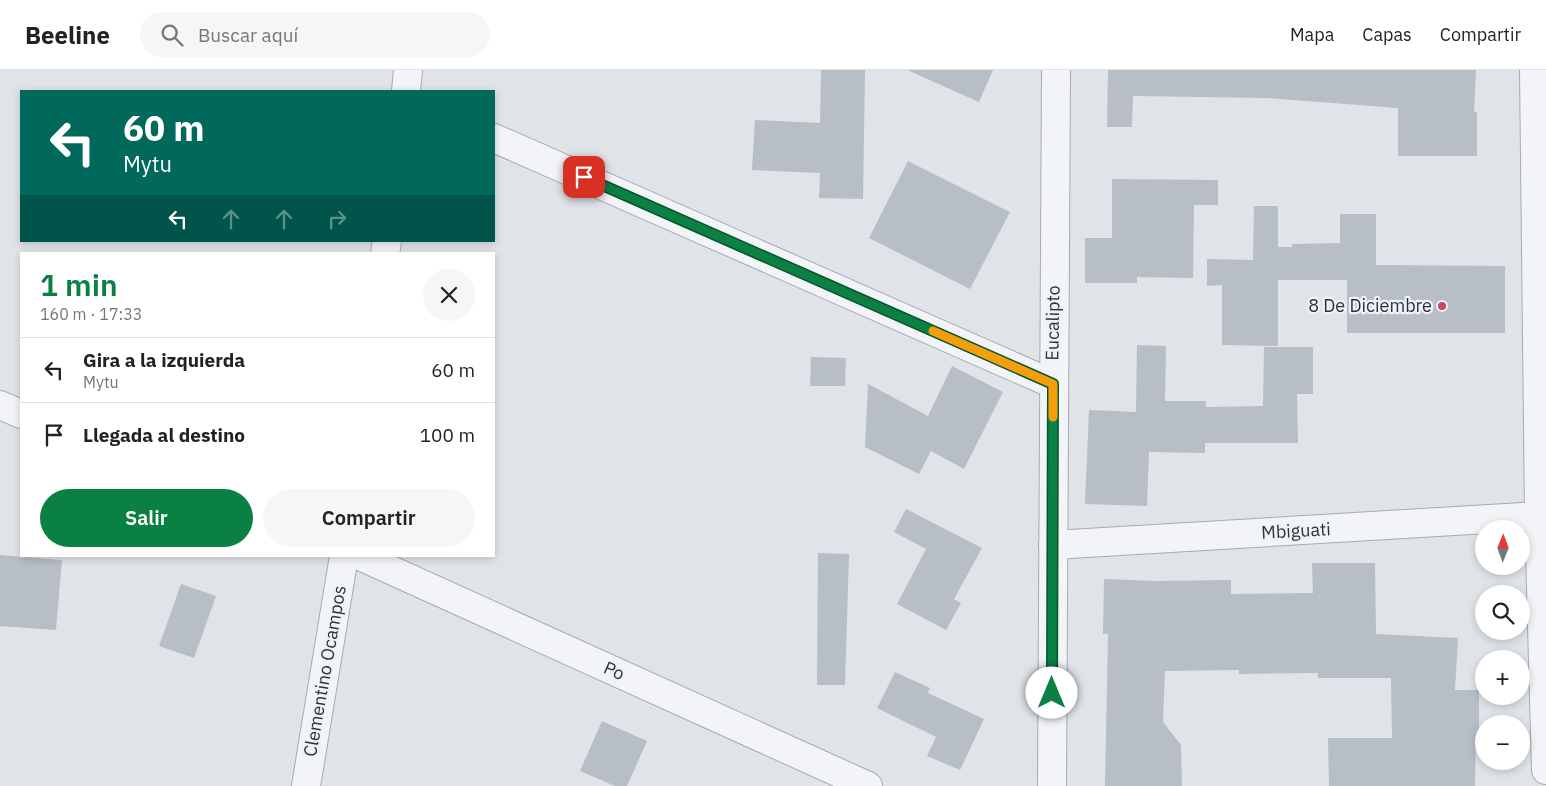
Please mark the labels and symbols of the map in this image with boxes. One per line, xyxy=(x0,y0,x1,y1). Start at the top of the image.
pin xyxy=(563,156,605,198)
street label: Eucalipto xyxy=(1040,285,1065,361)
place label: 8 De Diciembre xyxy=(1308,294,1432,317)
marker: 8 De Diciembre xyxy=(1436,300,1448,312)
street label: Mbiguati xyxy=(1261,517,1331,544)
north arrow xyxy=(1475,520,1530,575)
street label: Clementino Ocampos xyxy=(298,583,351,758)
street label: Po xyxy=(600,656,628,685)
position arrow xyxy=(1025,666,1077,718)

